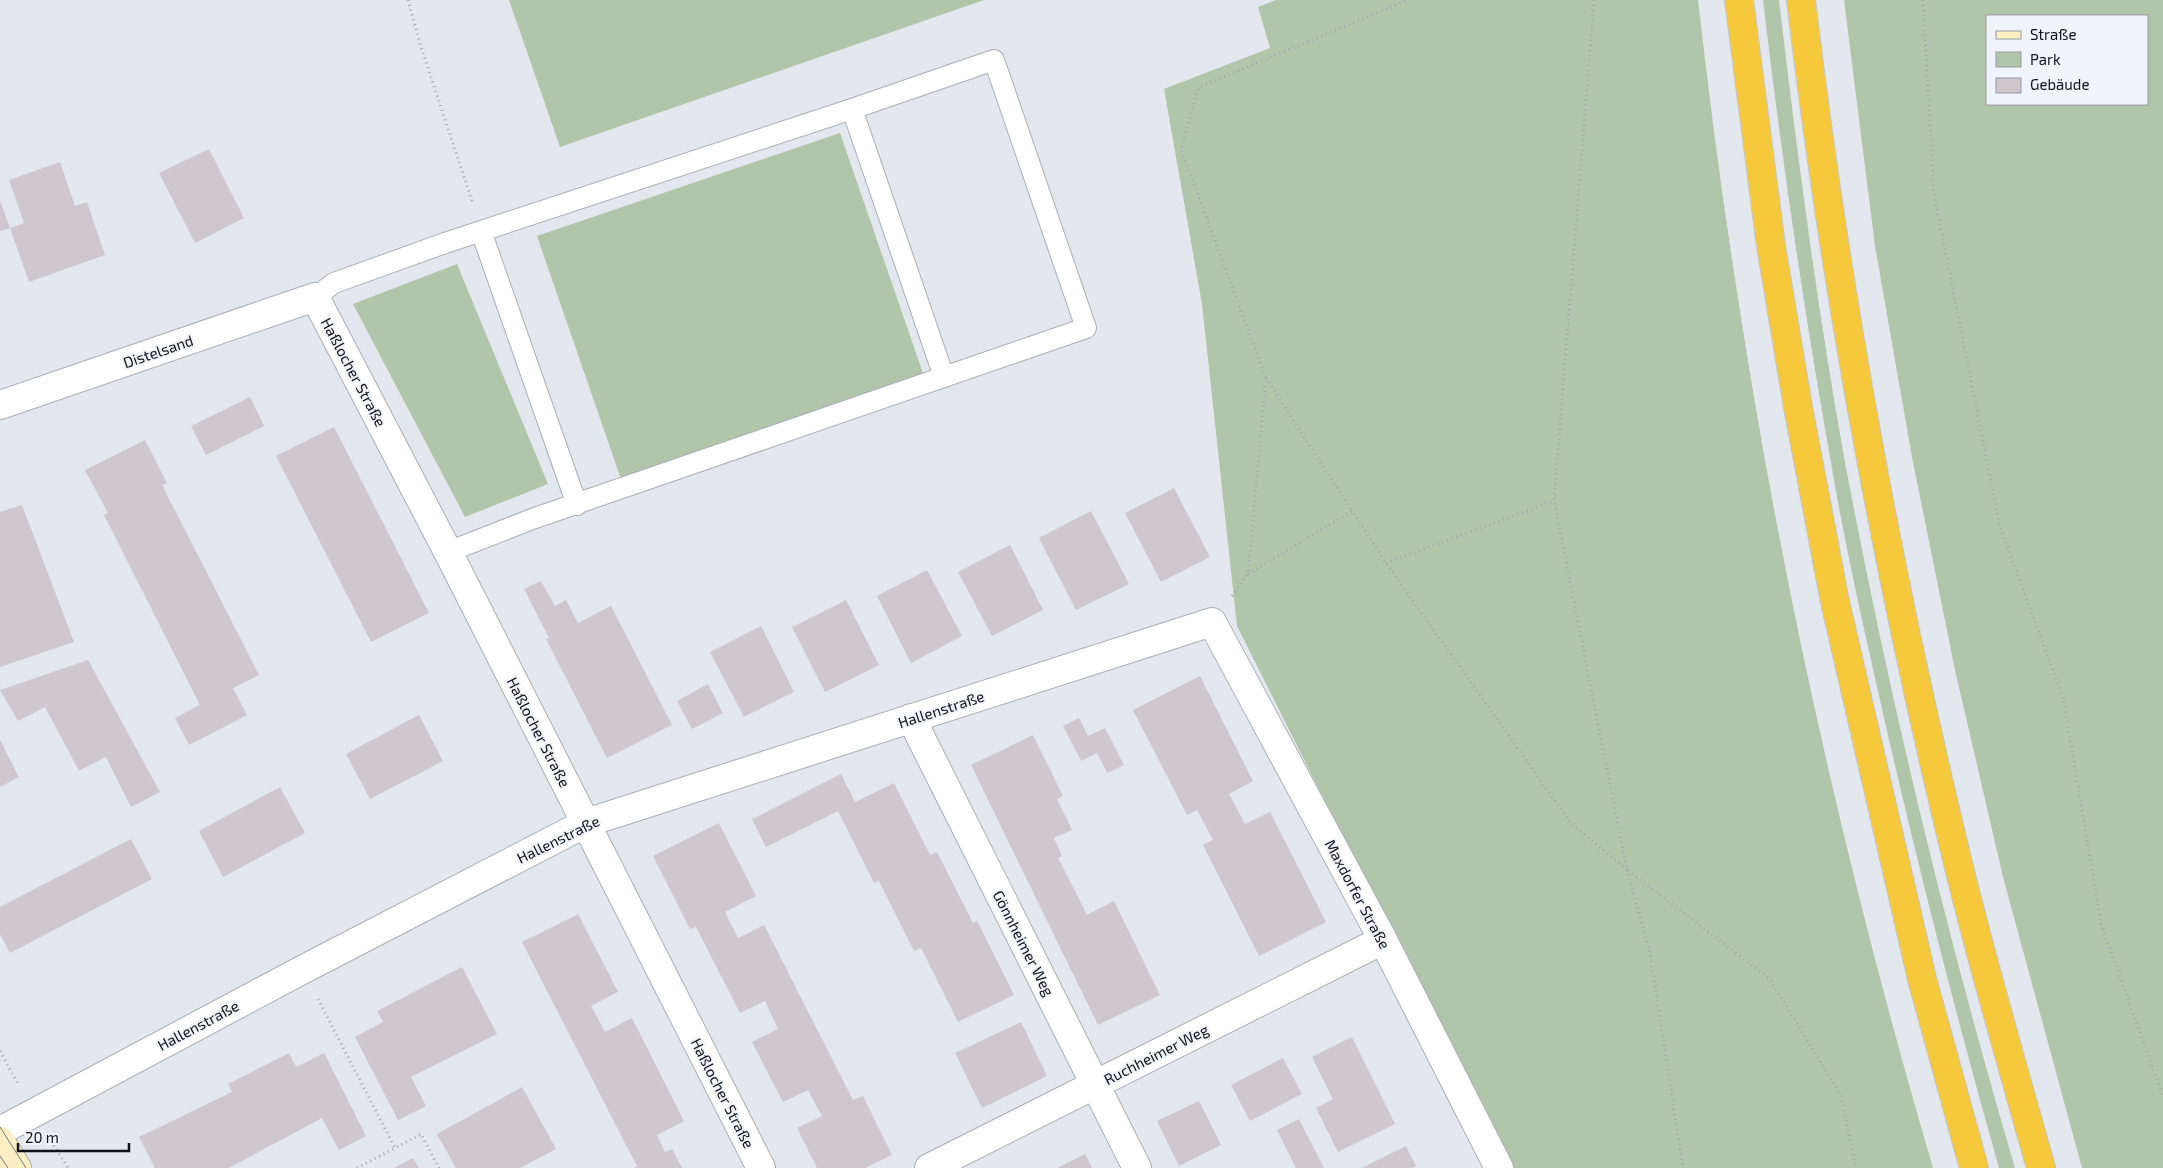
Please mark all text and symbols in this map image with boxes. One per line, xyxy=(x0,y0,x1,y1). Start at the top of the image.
legend xyxy=(1986,15,2148,105)
text: Straße xyxy=(2030,25,2076,43)
text: Park xyxy=(2030,50,2061,68)
text: Gebäude xyxy=(2030,75,2089,93)
street label: Haßlocher Straße xyxy=(318,314,390,430)
street label: Distelsand xyxy=(121,331,195,371)
street label: Haßlocher Straße xyxy=(504,674,574,790)
street label: Hallenstraße xyxy=(896,687,986,731)
street label: Hallenstraße xyxy=(514,811,602,867)
street label: Maxdorfer Straße xyxy=(1322,836,1394,952)
street label: Gönnheimer Weg xyxy=(990,887,1059,999)
street label: Hallenstraße xyxy=(154,996,242,1054)
street label: Ruchheimer Weg xyxy=(1101,1020,1212,1088)
street label: Haßlocher Straße xyxy=(688,1035,758,1151)
scale bar xyxy=(18,1120,129,1152)
text: 20 m xyxy=(25,1128,59,1146)

